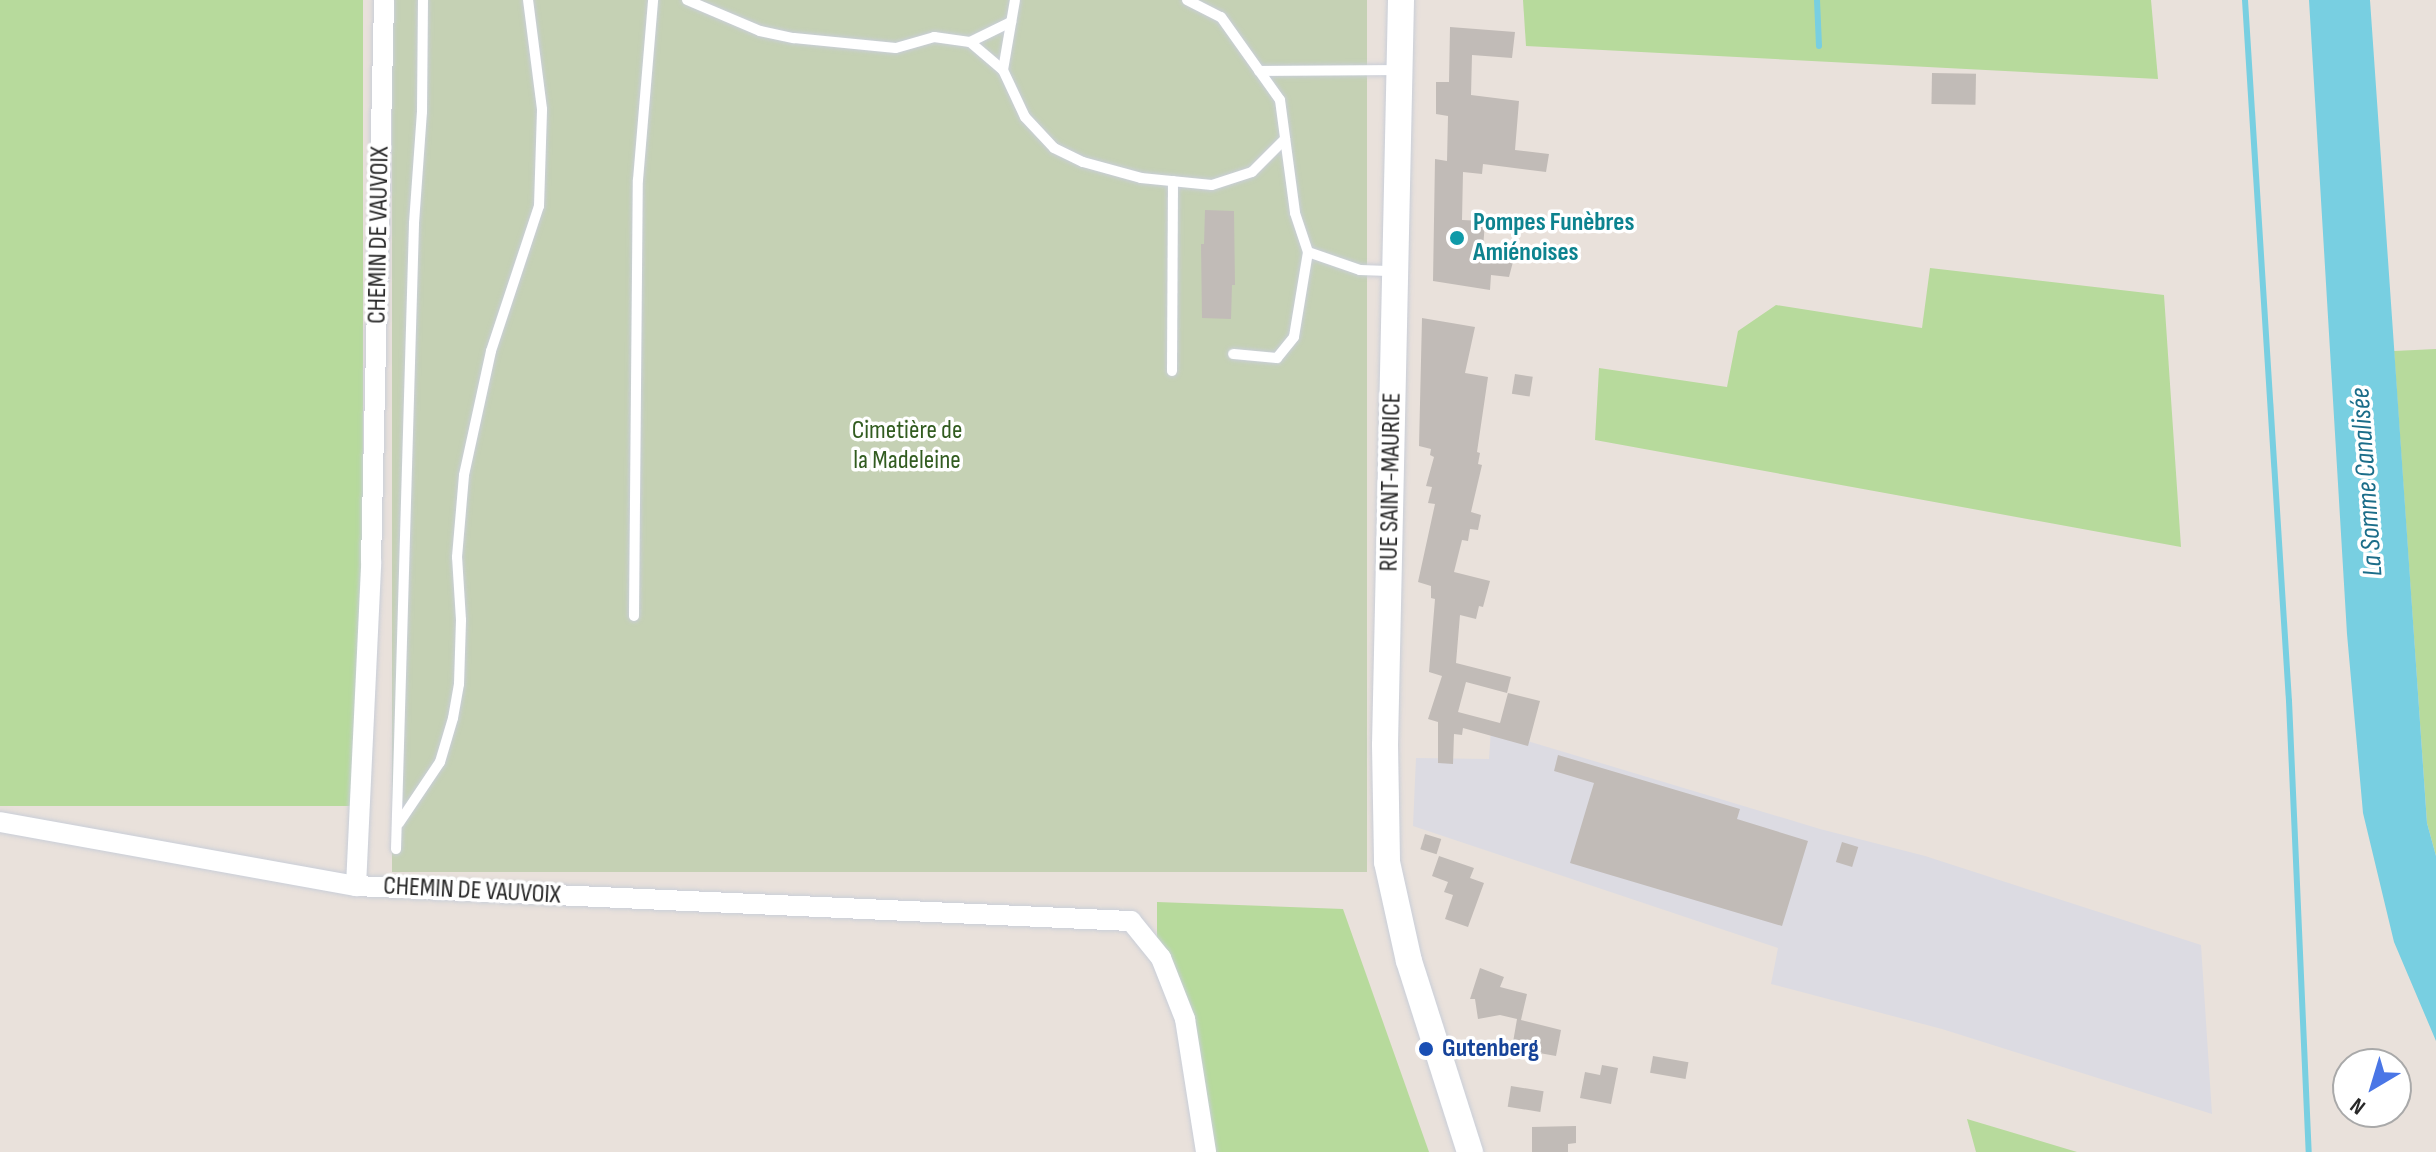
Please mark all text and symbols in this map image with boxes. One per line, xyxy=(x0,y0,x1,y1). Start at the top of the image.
street label: CHEMIN DE VAUVOIX xyxy=(362,146,396,324)
place label: Pompes Funèbres Amiénoises xyxy=(1473,207,1634,268)
marker: Pompes Funèbres Amiénoises xyxy=(1448,229,1466,247)
water label: La Somme Canalisée xyxy=(2344,386,2390,578)
street label: RUE SAINT-MAURICE xyxy=(1374,392,1408,572)
park label: Cimetière de la Madeleine xyxy=(852,415,962,476)
street label: CHEMIN DE VAUVOIX xyxy=(383,871,561,911)
place label: Gutenberg xyxy=(1442,1033,1539,1065)
marker: Gutenberg xyxy=(1417,1040,1435,1058)
north arrow xyxy=(2332,1048,2412,1128)
text: N xyxy=(2345,1091,2371,1120)

